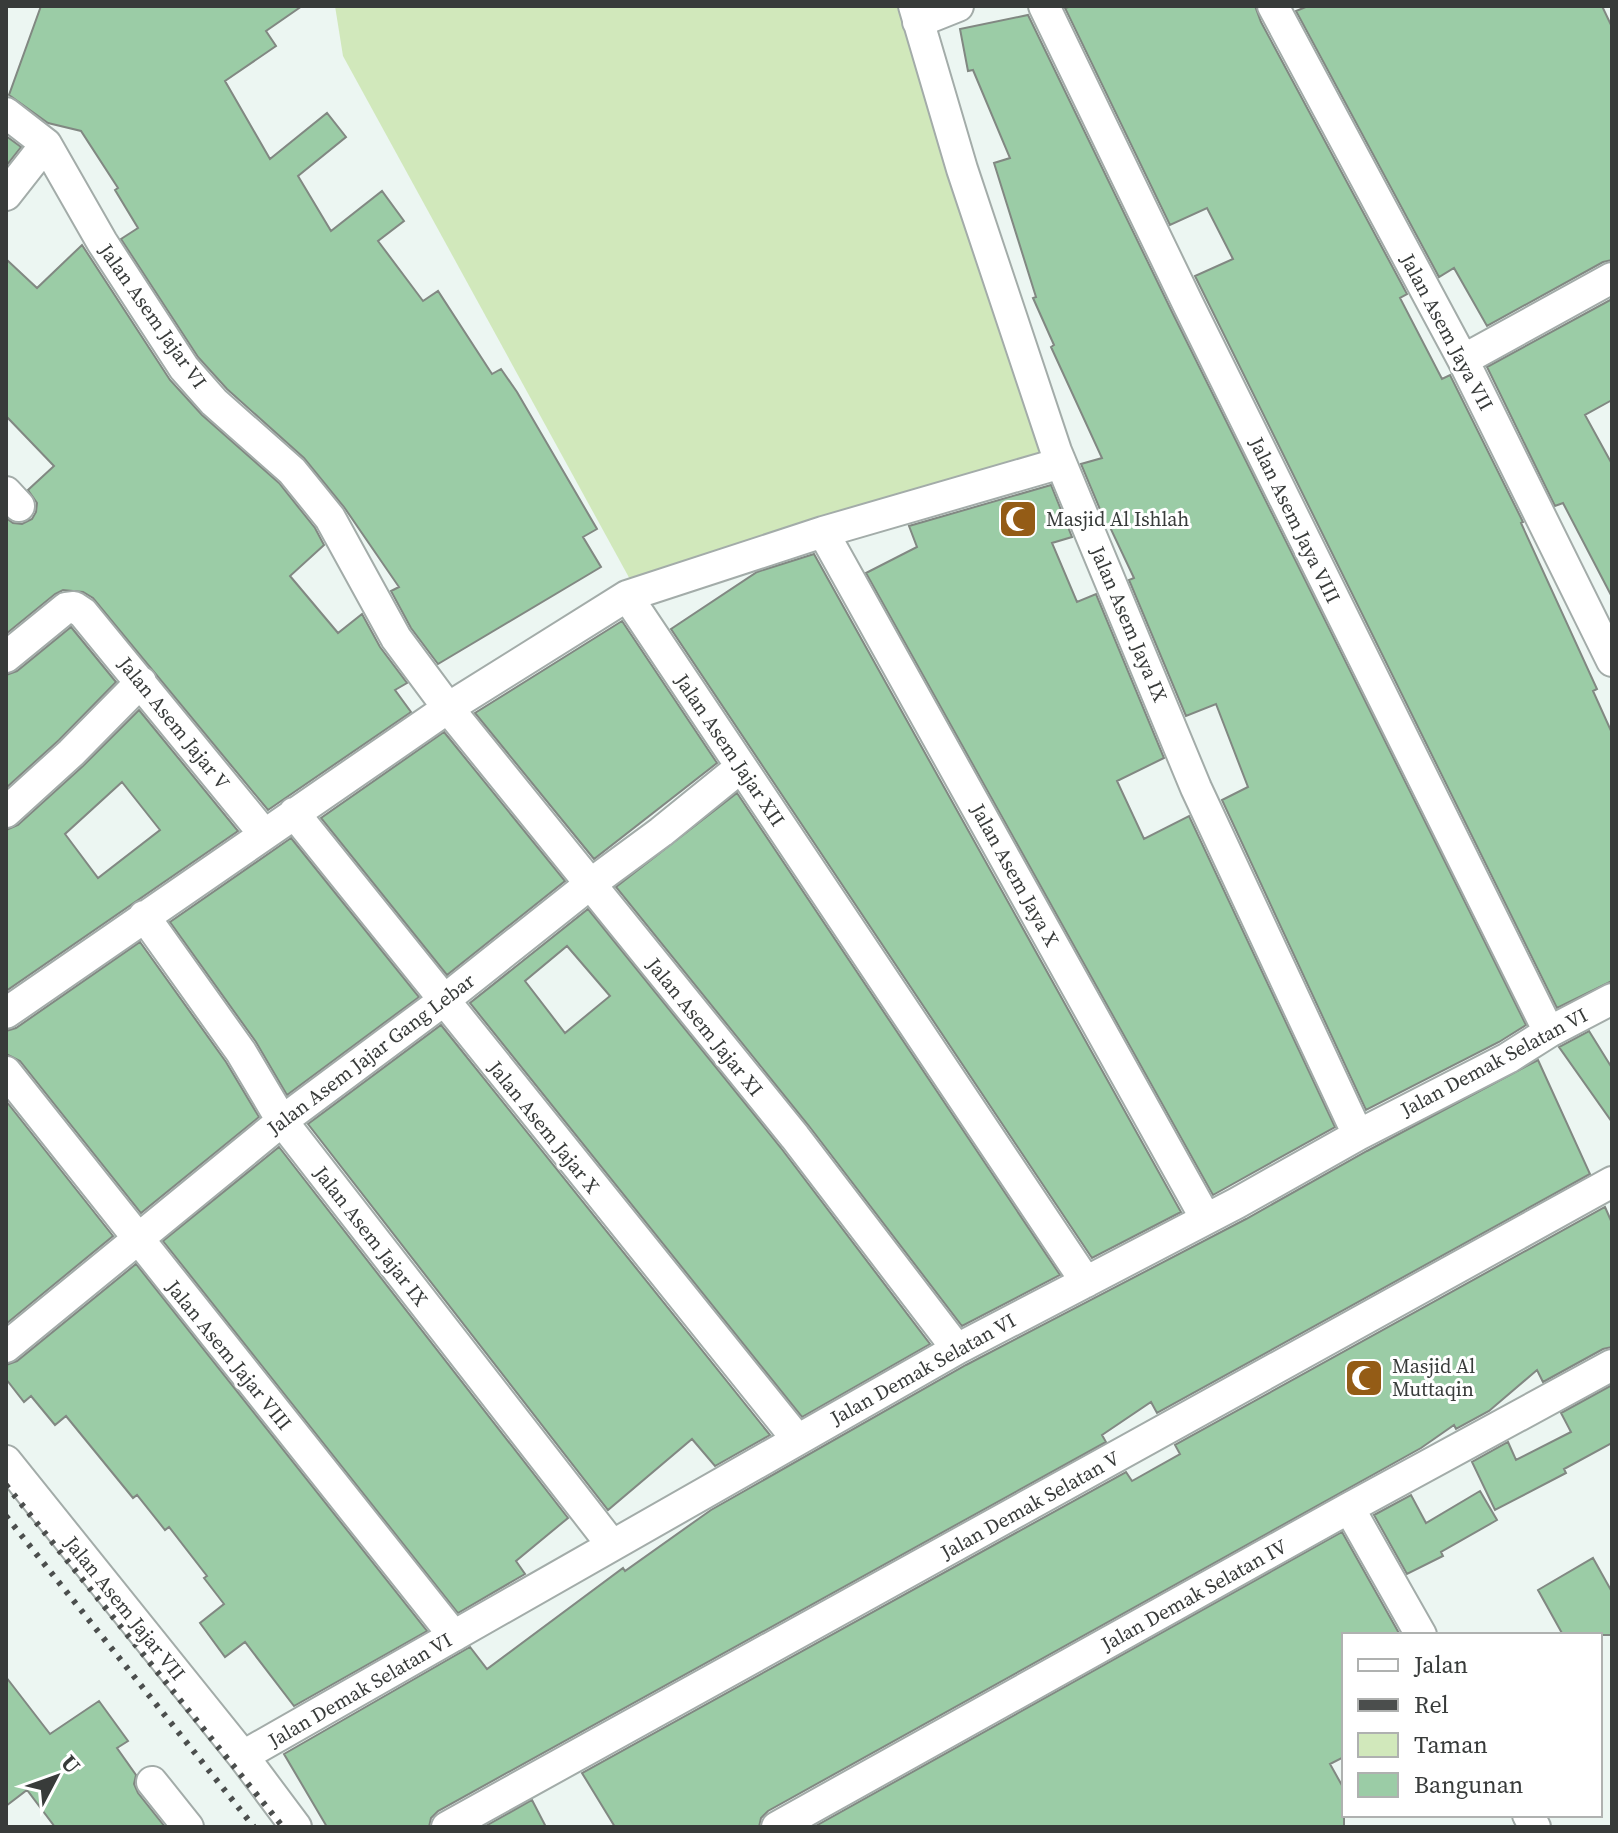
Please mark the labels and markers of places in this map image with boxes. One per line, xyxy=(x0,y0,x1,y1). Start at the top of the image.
mosque icon: Masjid Al Ishlah xyxy=(997,498,1039,540)
place label: Masjid Al Ishlah xyxy=(1046,505,1189,533)
place label: Masjid Al Muttaqin xyxy=(1392,1352,1475,1403)
mosque icon: Masjid Al Muttaqin xyxy=(1343,1357,1385,1399)

